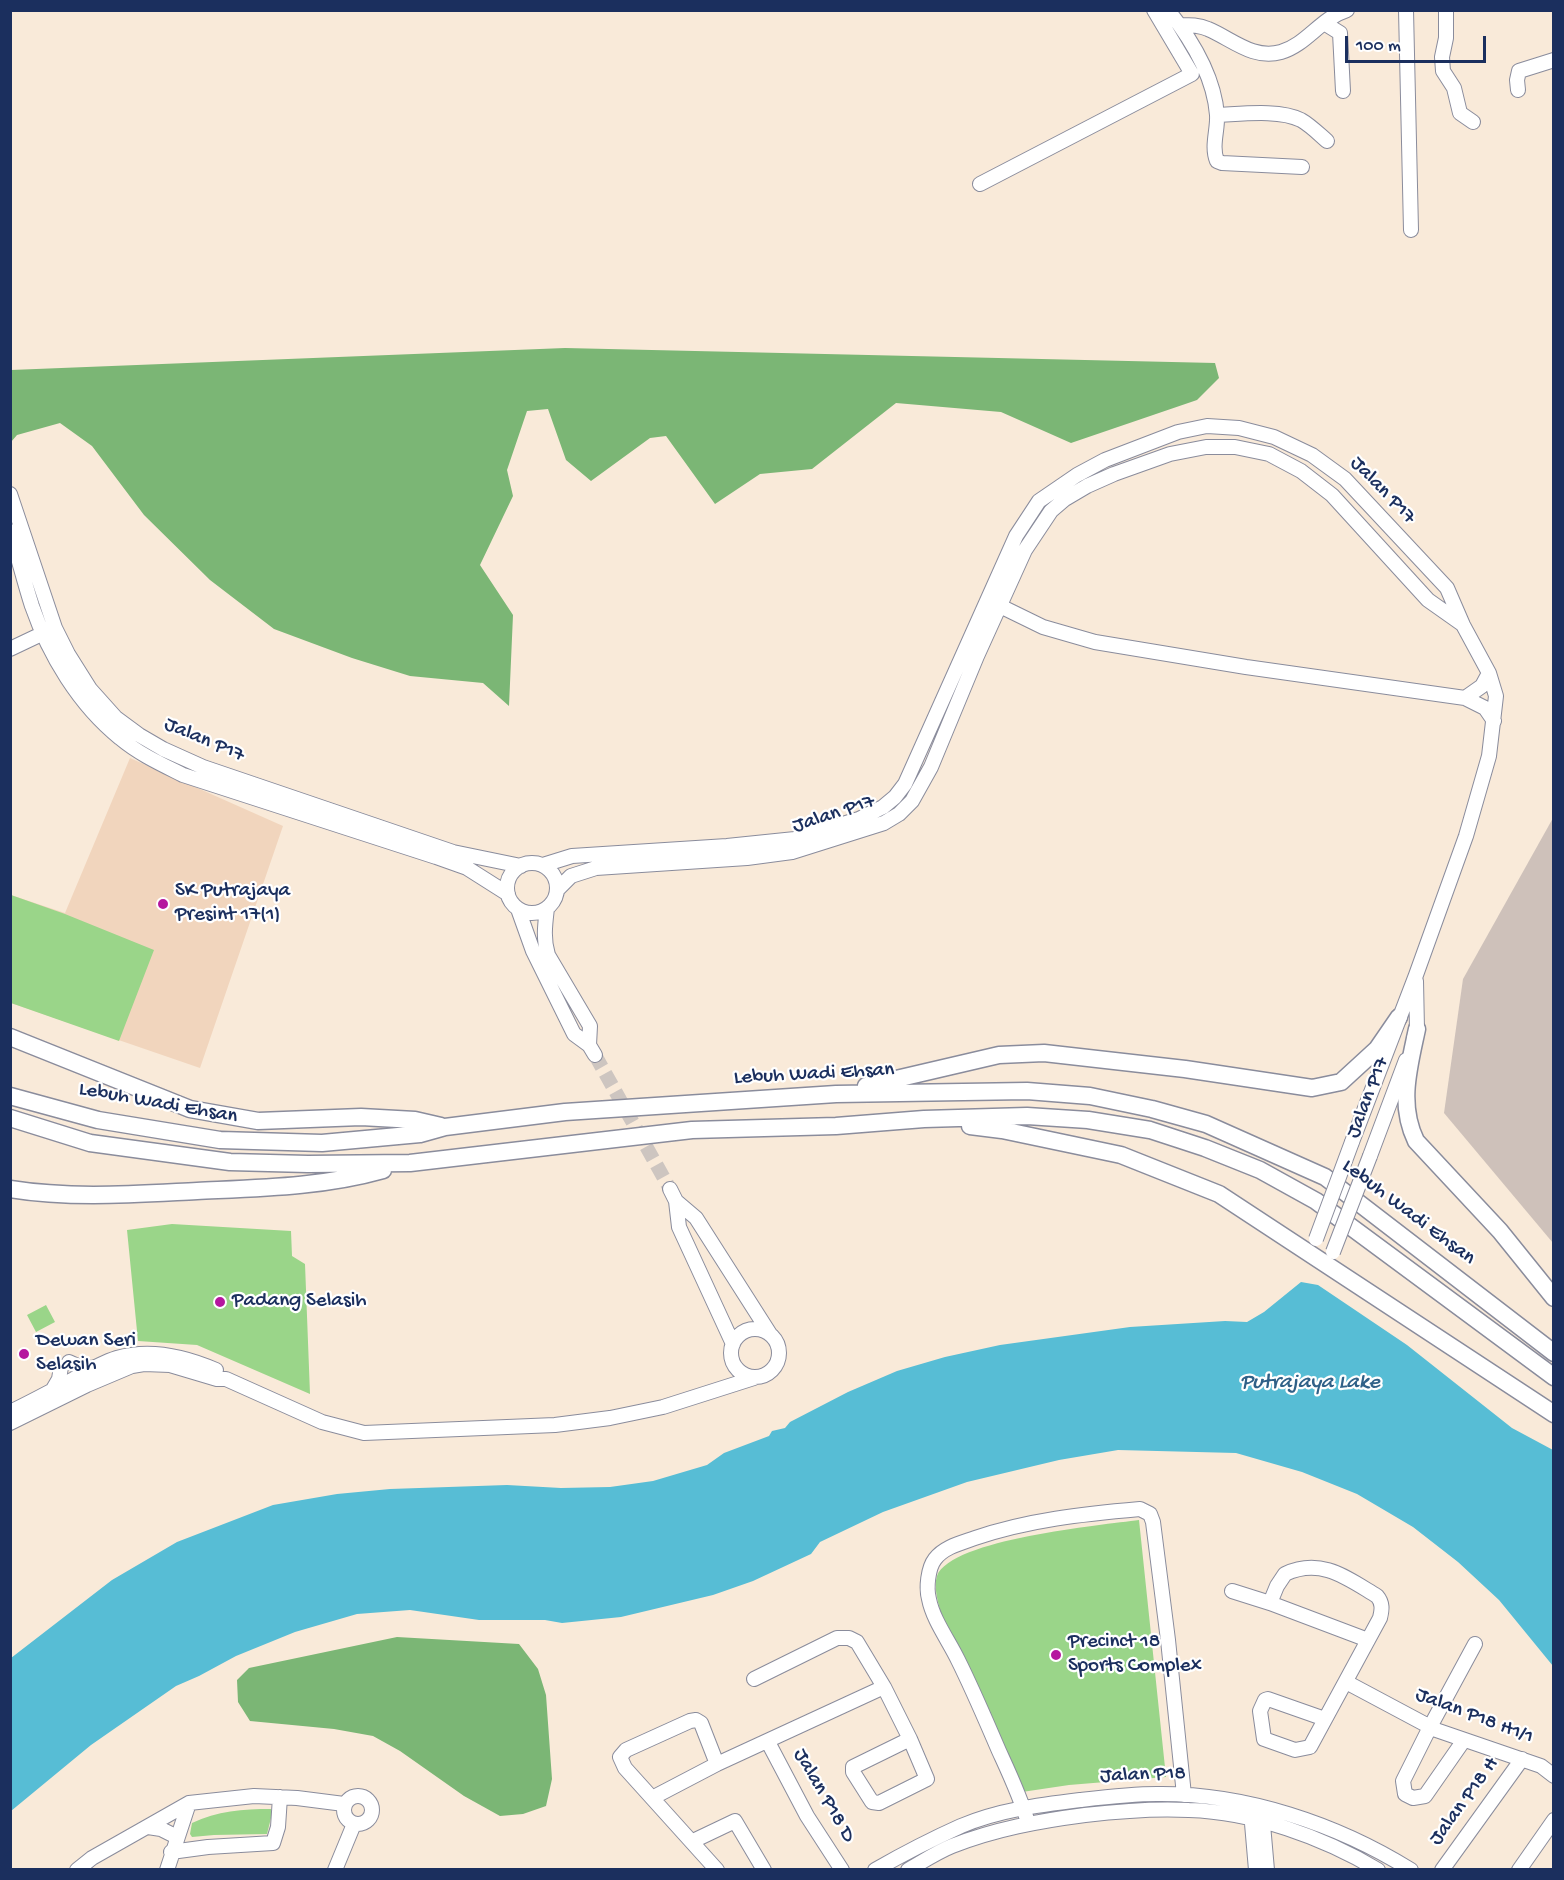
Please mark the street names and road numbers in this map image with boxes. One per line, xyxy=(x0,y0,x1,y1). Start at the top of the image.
street label: Jalan P17 xyxy=(1343,452,1421,530)
street label: Jalan P17 xyxy=(160,713,248,769)
street label: Jalan P17 xyxy=(790,790,878,840)
street label: Jalan P17 xyxy=(1342,1054,1396,1142)
street label: Lebuh Wadi Ehsan xyxy=(733,1058,895,1092)
street label: Lebuh Wadi Ehsan xyxy=(77,1078,239,1130)
street label: Lebuh Wadi Ehsan xyxy=(1336,1155,1480,1271)
street label: Jalan P18 H1/1 xyxy=(1411,1683,1537,1751)
street label: Jalan P18 D xyxy=(786,1745,860,1847)
street label: Jalan P18 H xyxy=(1425,1753,1505,1851)
street label: Jalan P18 xyxy=(1100,1762,1186,1790)

